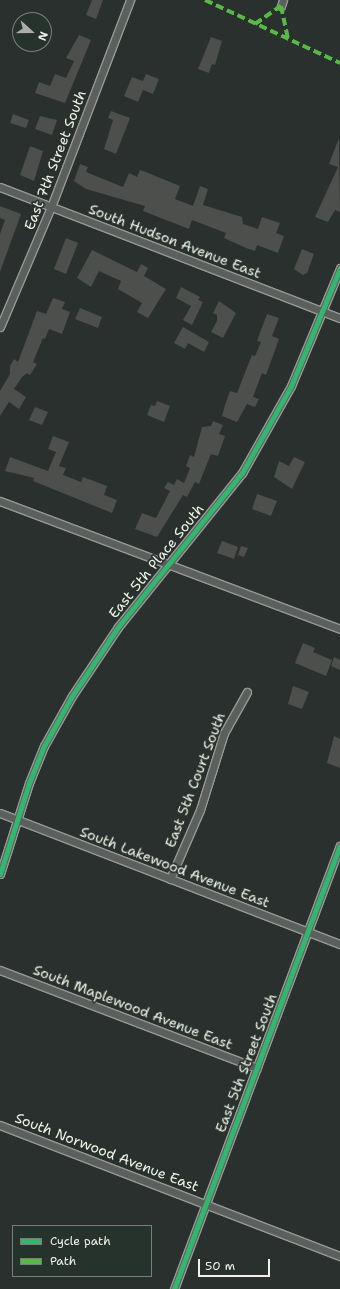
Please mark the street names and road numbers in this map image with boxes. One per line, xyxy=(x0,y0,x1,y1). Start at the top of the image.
street label: East 7th Street South xyxy=(21,88,89,232)
street label: South Hudson Avenue East xyxy=(87,200,263,282)
street label: East 5th Place South xyxy=(105,501,207,621)
street label: East 5th Court South xyxy=(161,710,229,850)
street label: South Lakewood Avenue East xyxy=(78,823,272,911)
street label: South Maplewood Avenue East xyxy=(31,961,235,1053)
street label: East 5th Street South xyxy=(212,991,280,1135)
street label: South Norwood Avenue East xyxy=(13,1109,201,1195)

